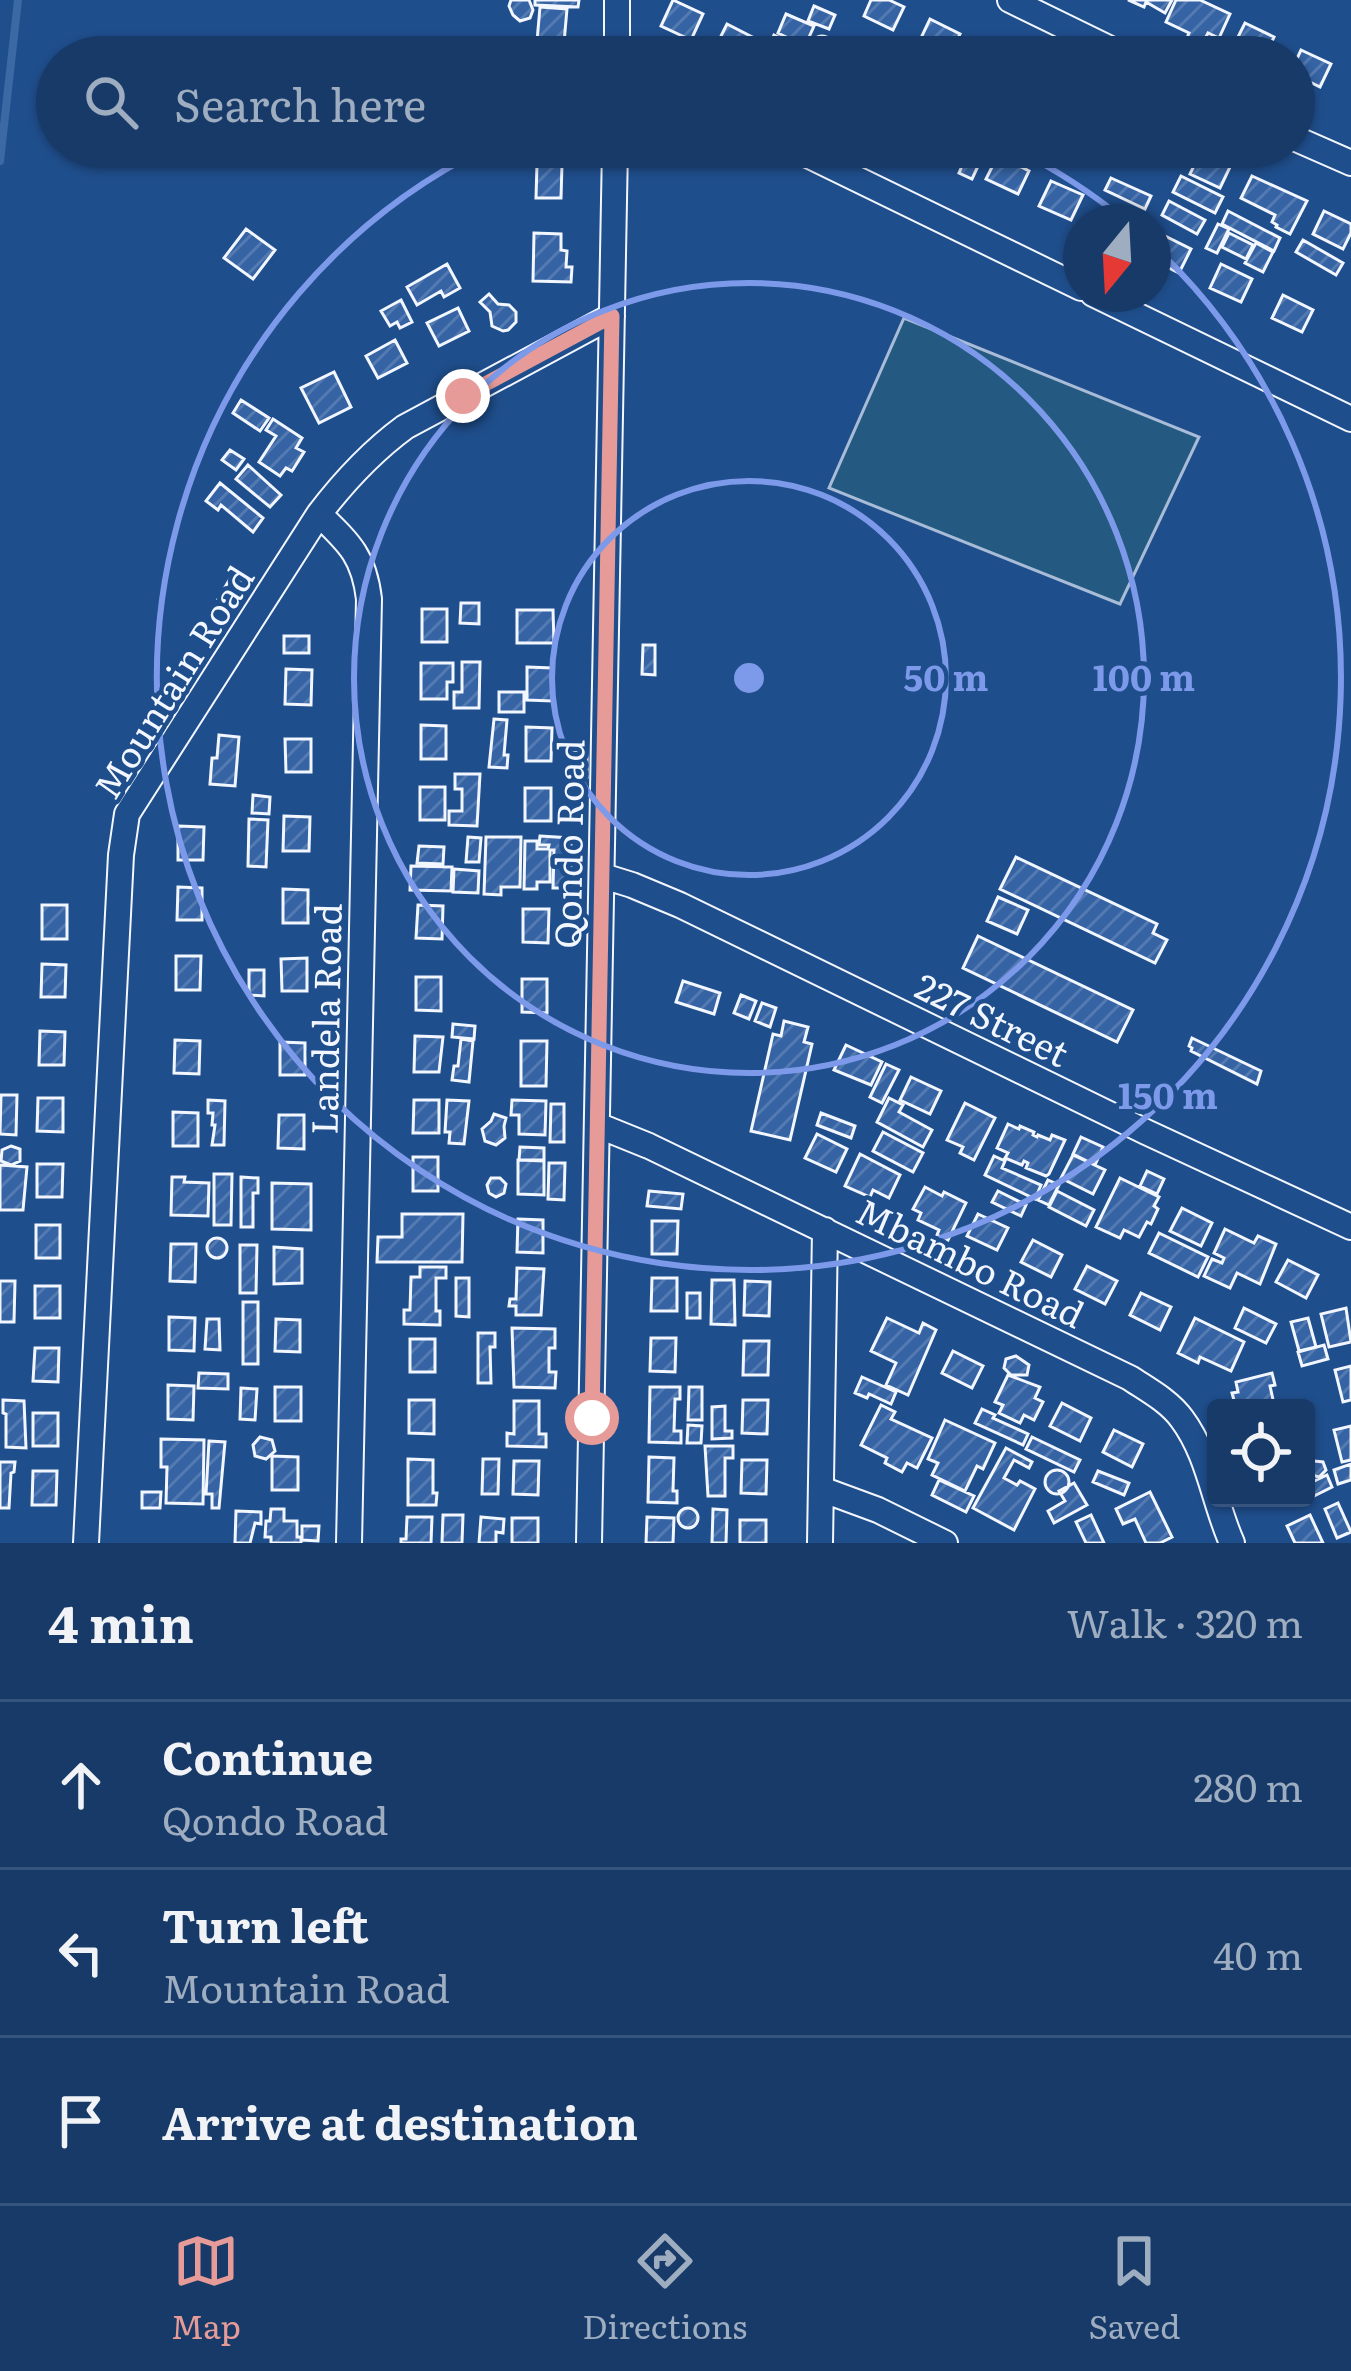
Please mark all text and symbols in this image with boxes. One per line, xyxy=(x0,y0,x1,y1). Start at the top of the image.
search box xyxy=(36,36,1315,168)
icon: search xyxy=(78,69,144,135)
text: Search here xyxy=(174,69,426,136)
north arrow xyxy=(1063,204,1171,312)
route end xyxy=(436,369,490,423)
street label: Mountain Road xyxy=(79,554,265,808)
text: 50 m xyxy=(904,649,989,702)
text: 100 m xyxy=(1093,649,1195,702)
centre of rings xyxy=(728,657,770,699)
street label: Qondo Road xyxy=(539,739,595,949)
street label: Landela Road xyxy=(295,903,353,1135)
street label: 227 Street xyxy=(907,958,1079,1078)
text: 150 m xyxy=(1118,1067,1218,1120)
street label: Mbambo Road xyxy=(848,1183,1094,1339)
route start xyxy=(565,1391,619,1445)
map controls xyxy=(1207,1399,1315,1507)
button: locate xyxy=(1207,1399,1315,1507)
text: 4 min xyxy=(48,1583,194,1659)
text: Walk · 320 m xyxy=(1067,1592,1303,1650)
text: Continue xyxy=(162,1722,373,1789)
icon: ahead xyxy=(48,1752,114,1818)
text: 280 m xyxy=(1194,1756,1303,1814)
text: Qondo Road xyxy=(162,1789,388,1847)
text: Turn left xyxy=(162,1890,369,1957)
icon: left xyxy=(48,1920,114,1986)
text: 40 m xyxy=(1213,1924,1303,1982)
text: Mountain Road xyxy=(162,1957,450,2015)
text: Arrive at destination xyxy=(162,2087,638,2154)
icon: arrive xyxy=(48,2088,114,2154)
tab: Map xyxy=(171,2228,241,2349)
tab: Directions xyxy=(582,2228,747,2349)
tab: Saved xyxy=(1088,2228,1180,2349)

